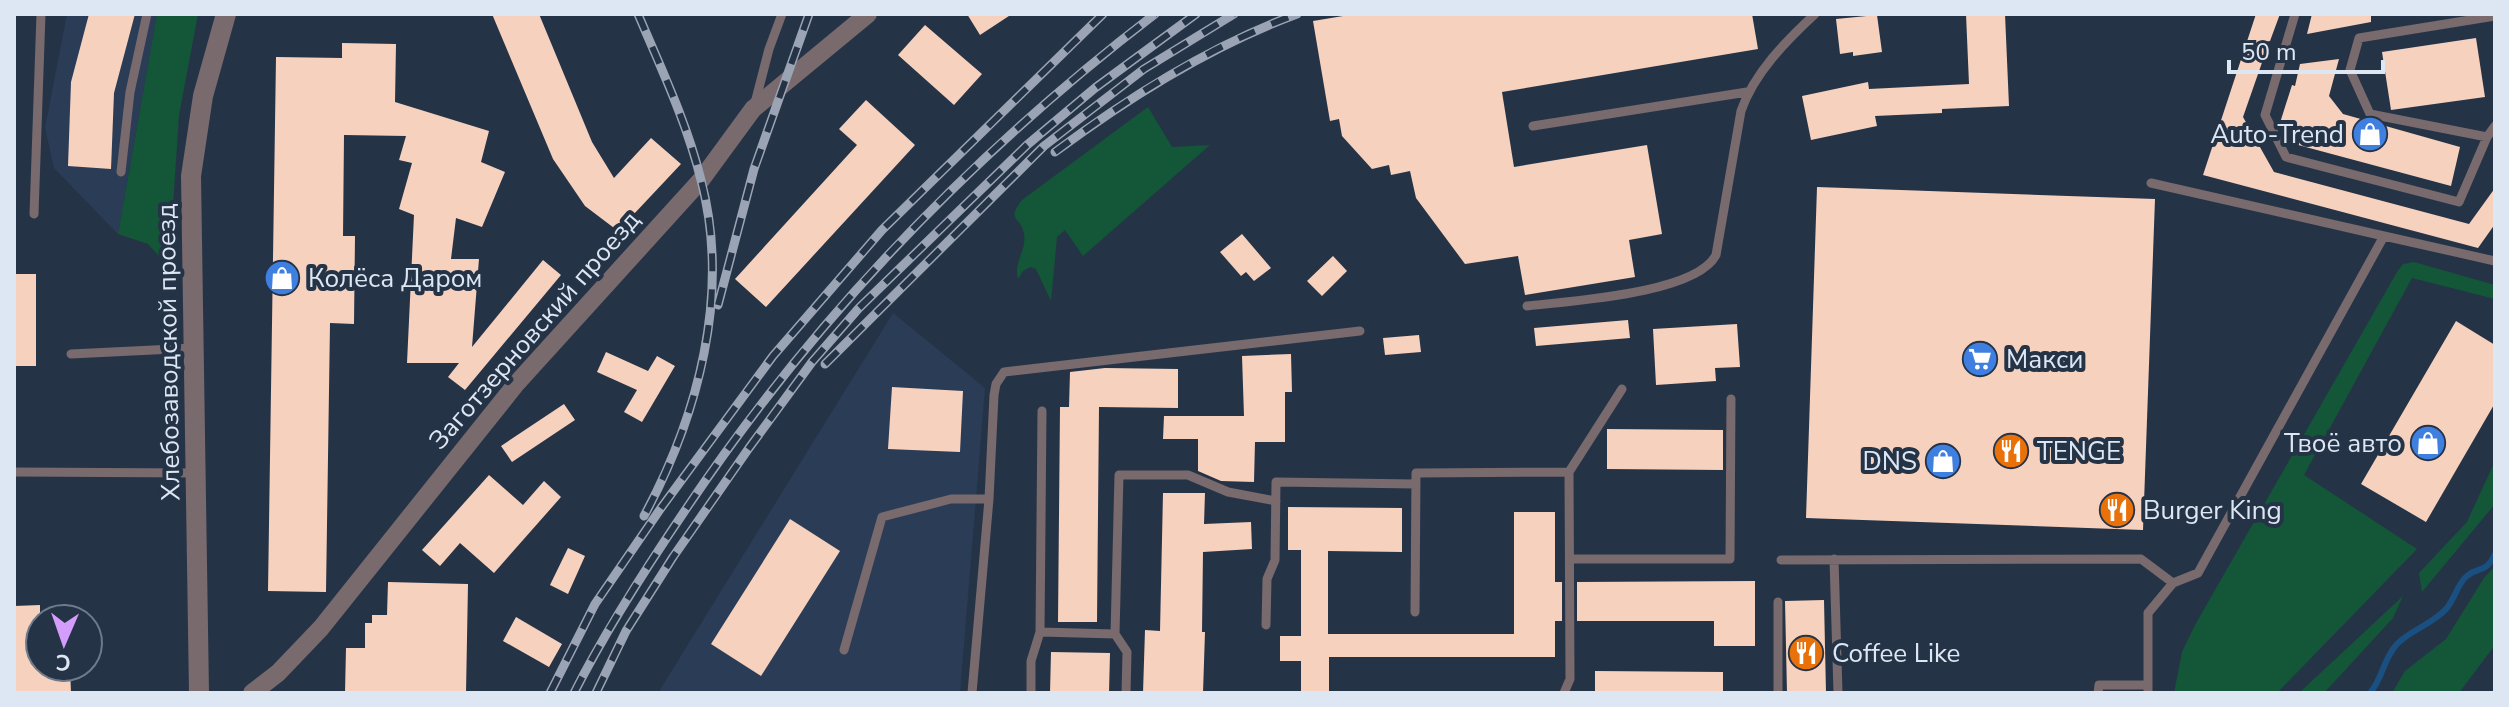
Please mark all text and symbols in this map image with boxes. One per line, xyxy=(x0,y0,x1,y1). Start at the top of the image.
scale bar xyxy=(2229,24,2383,74)
text: 50 m xyxy=(2241,36,2297,68)
shop icon: Auto-Trend xyxy=(2351,115,2389,153)
place label: Auto-Trend xyxy=(2210,117,2344,152)
street label: Хлебозаводской проезд xyxy=(148,203,189,501)
street label: Заготзерновский проезд xyxy=(421,203,648,457)
shop icon: Колёса Даром xyxy=(263,259,301,297)
place label: Колёса Даром xyxy=(308,261,482,296)
supermarket icon: Макси xyxy=(1961,340,1999,378)
place label: Макси xyxy=(2006,342,2083,377)
shop icon: Твоё авто xyxy=(2409,424,2447,462)
place label: Твоё авто xyxy=(2284,426,2402,461)
restaurant icon: TENGE xyxy=(1992,432,2030,470)
place label: TENGE xyxy=(2037,434,2121,469)
shop icon: DNS xyxy=(1924,442,1962,480)
place label: DNS xyxy=(1862,444,1917,479)
restaurant icon: Burger King xyxy=(2098,491,2136,529)
place label: Burger King xyxy=(2143,493,2282,528)
north arrow xyxy=(24,603,104,683)
restaurant icon: Coffee Like xyxy=(1787,634,1825,672)
place label: Coffee Like xyxy=(1832,636,1960,671)
text: С xyxy=(55,647,71,677)

